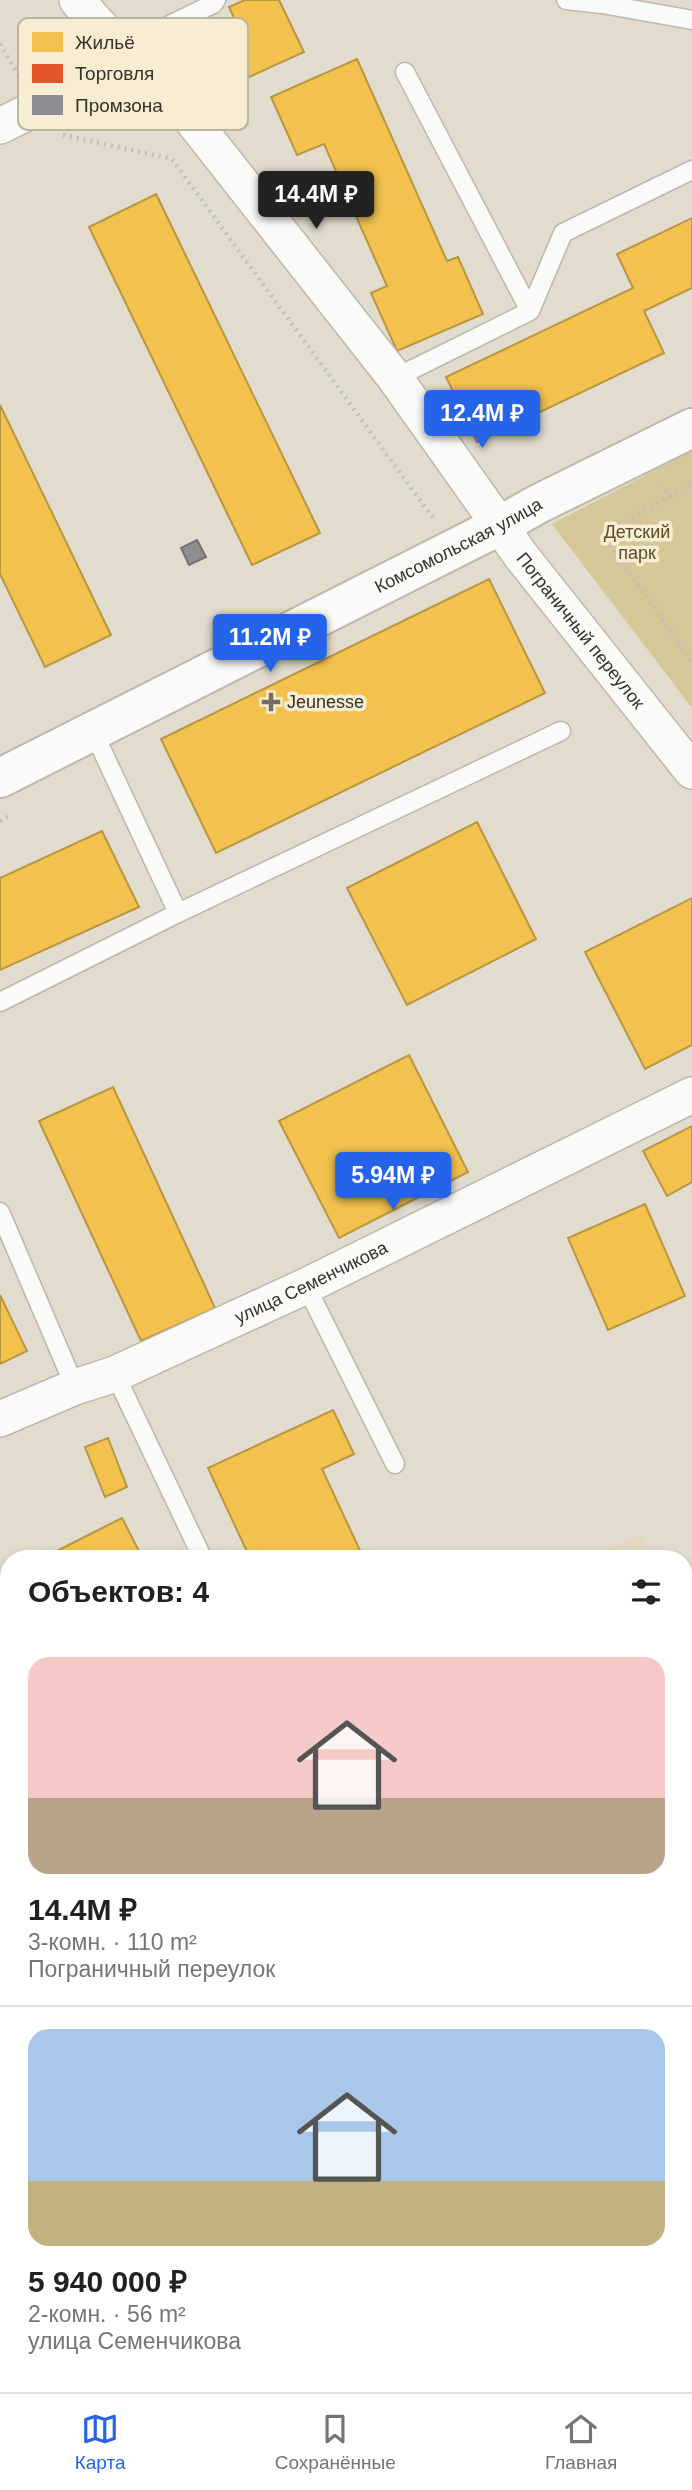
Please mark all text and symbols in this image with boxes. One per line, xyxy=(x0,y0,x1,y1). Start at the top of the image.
legend xyxy=(18,18,248,130)
text: Жильё xyxy=(75,32,135,53)
text: Торговля xyxy=(75,63,154,84)
text: Промзона xyxy=(75,95,163,116)
pin: 14.4M ₽ xyxy=(251,172,381,231)
text: 14.4M ₽ xyxy=(274,181,358,207)
pin: 12.4M ₽ xyxy=(417,391,547,450)
text: 12.4M ₽ xyxy=(440,400,524,426)
street label: Комсомольская улица xyxy=(371,493,546,597)
park label: Детский парк xyxy=(604,522,670,563)
street label: Пограничный переулок xyxy=(512,549,649,713)
pin: 11.2M ₽ xyxy=(205,614,335,674)
text: 11.2M ₽ xyxy=(229,624,311,650)
marker: Jeunesse xyxy=(261,692,281,712)
place label: Jeunesse xyxy=(287,692,364,712)
pin: 5.94M ₽ xyxy=(328,1152,458,1212)
text: 5.94M ₽ xyxy=(351,1162,435,1188)
street label: улица Семенчикова xyxy=(232,1237,392,1327)
icon: filters xyxy=(627,1573,665,1611)
text: Объектов: 4 xyxy=(28,1575,209,1608)
icon: home xyxy=(284,1702,410,1828)
text: 14.4M ₽ xyxy=(28,1893,137,1926)
text: 3-комн. · 110 m² xyxy=(28,1929,197,1955)
text: Пограничный переулок xyxy=(28,1956,275,1982)
icon: home xyxy=(284,2074,410,2200)
text: 5 940 000 ₽ xyxy=(28,2265,187,2298)
text: 2-комн. · 56 m² xyxy=(28,2301,186,2327)
text: улица Семенчикова xyxy=(28,2328,241,2354)
tab: Карта xyxy=(75,2410,125,2474)
tab: Сохранённые xyxy=(275,2410,396,2474)
tab: Главная xyxy=(545,2410,617,2474)

